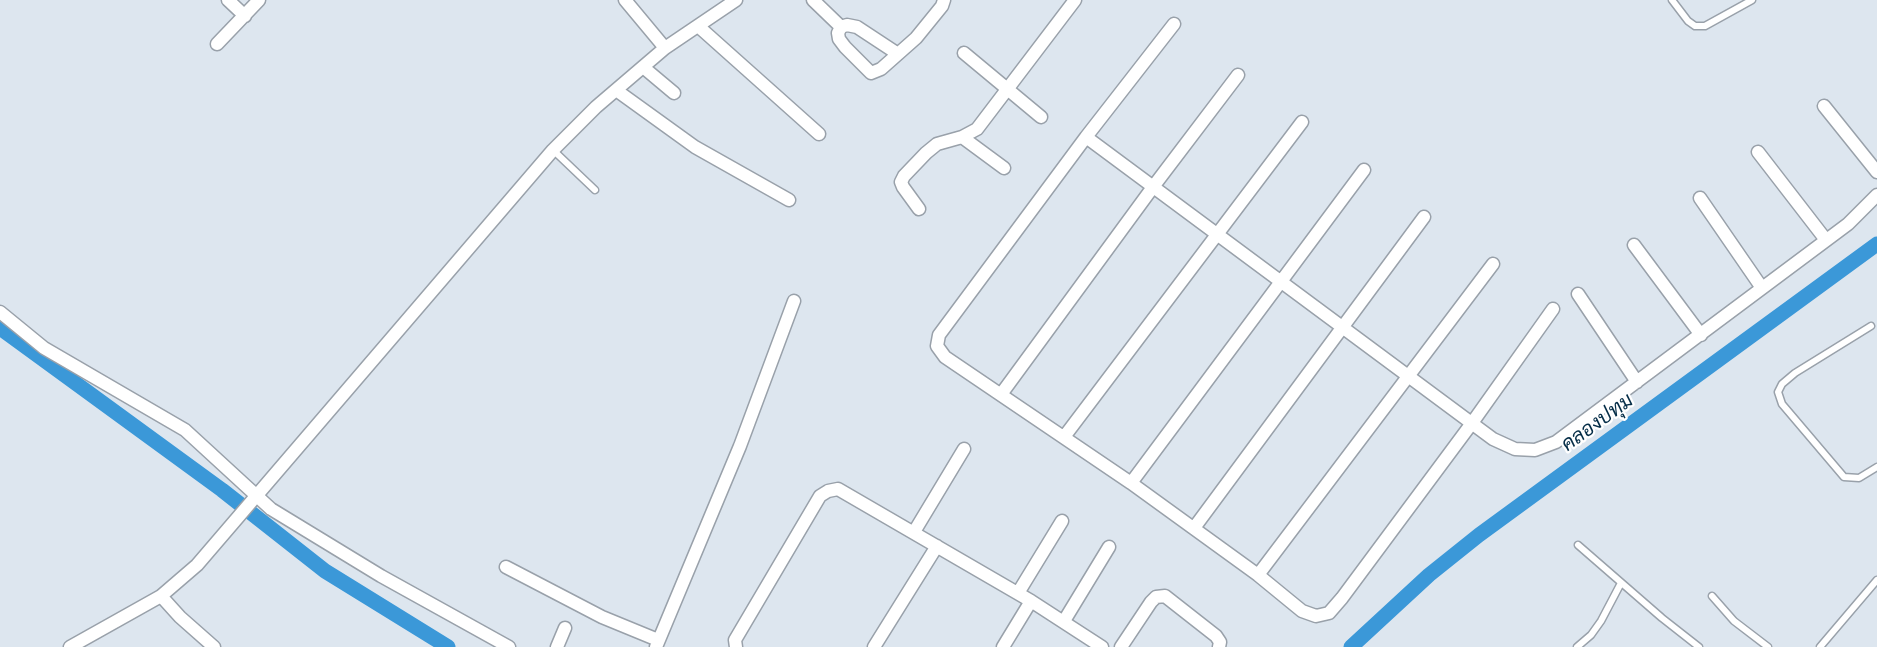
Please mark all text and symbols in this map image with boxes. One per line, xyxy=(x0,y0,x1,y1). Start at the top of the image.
water label: คลองปทุม xyxy=(1556,388,1638,456)

